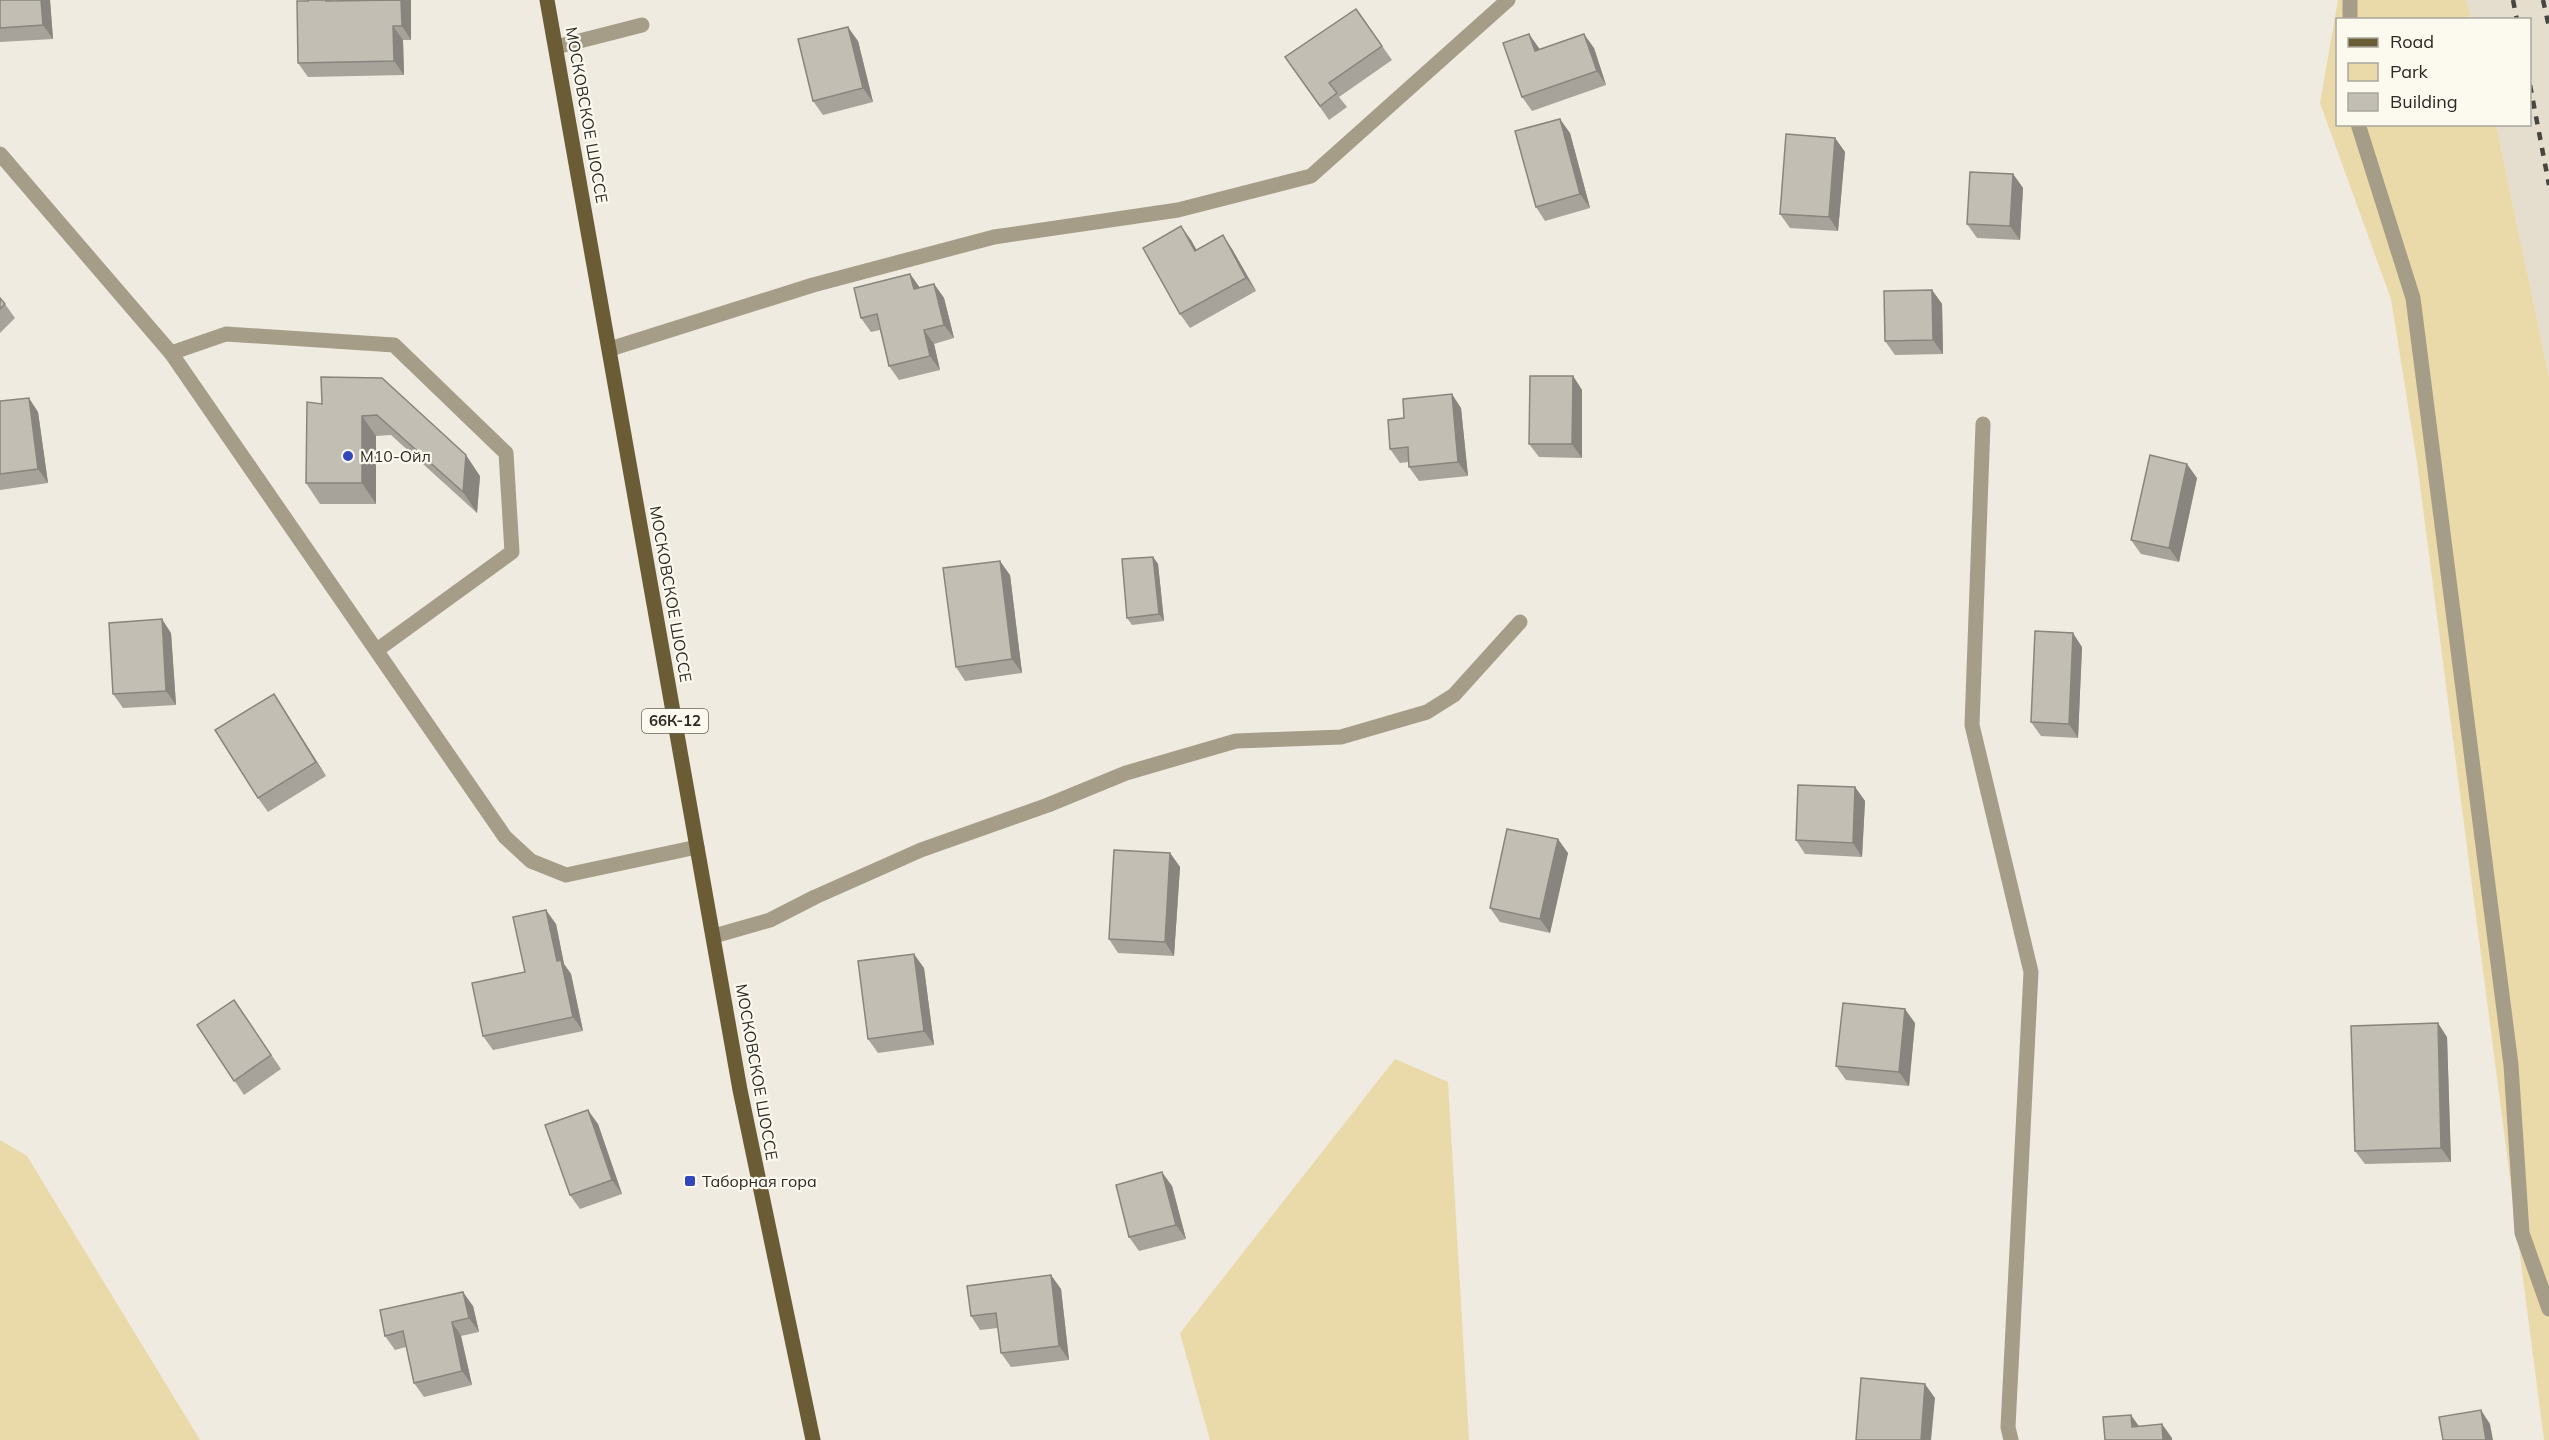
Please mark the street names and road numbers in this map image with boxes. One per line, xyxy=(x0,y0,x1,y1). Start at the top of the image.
street label: МОСКОВСКОЕ ШОССЕ xyxy=(562,25,612,205)
street label: МОСКОВСКОЕ ШОССЕ xyxy=(646,504,696,684)
road number: 66К-12 xyxy=(642,709,708,733)
street label: МОСКОВСКОЕ ШОССЕ xyxy=(732,982,782,1162)

